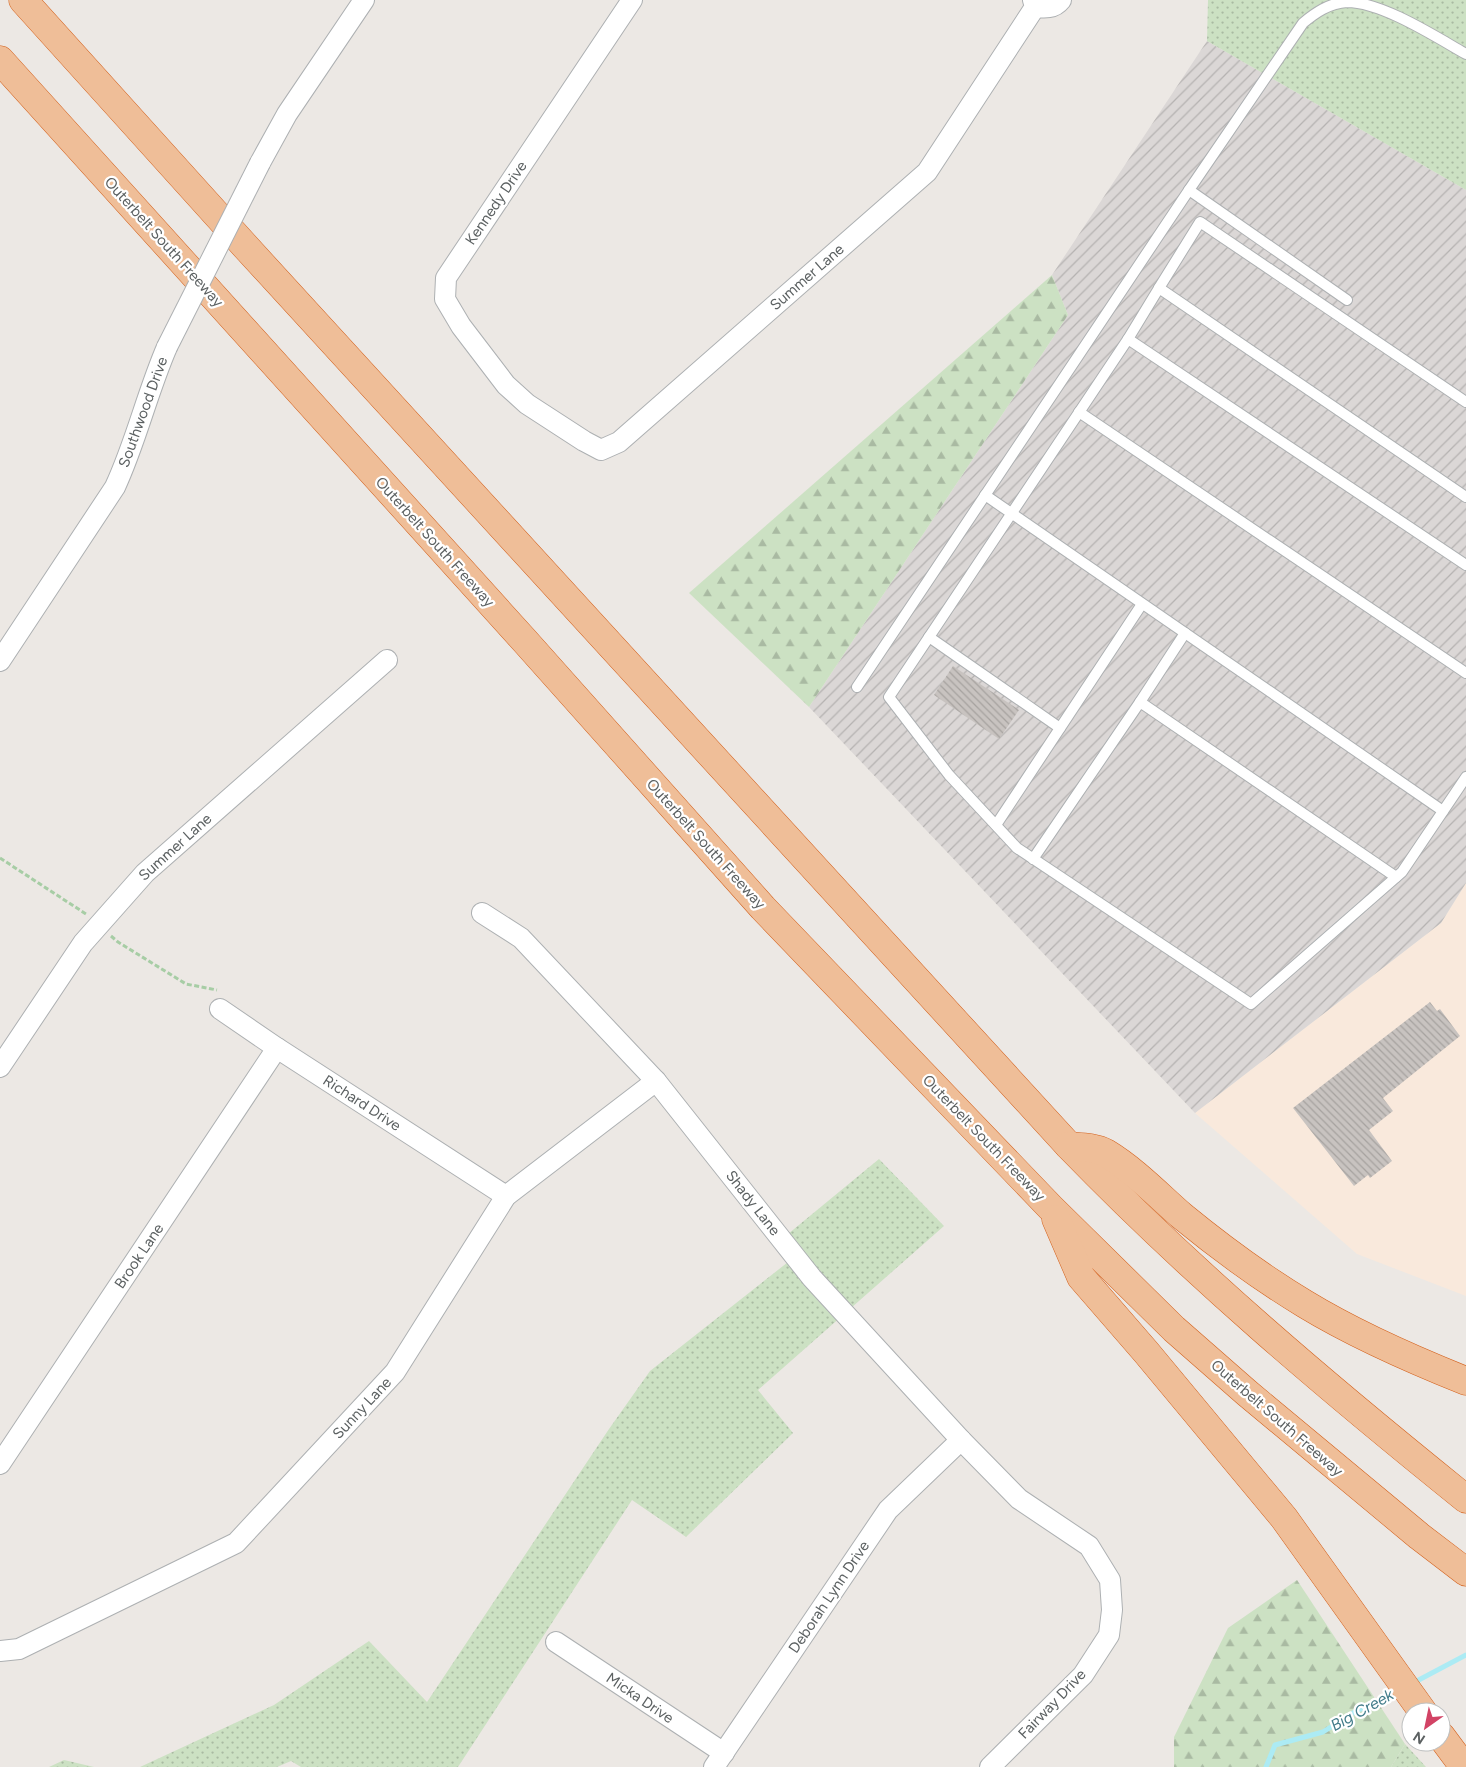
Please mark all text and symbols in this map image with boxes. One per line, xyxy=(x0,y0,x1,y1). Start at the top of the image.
street label: Kennedy Drive xyxy=(461,158,531,248)
street label: Outerbelt South Freeway xyxy=(101,173,227,311)
street label: Summer Lane xyxy=(766,240,848,314)
street label: Southwood Drive xyxy=(115,354,171,470)
street label: Outerbelt South Freeway xyxy=(372,473,498,611)
street label: Outerbelt South Freeway xyxy=(643,775,769,913)
street label: Summer Lane xyxy=(135,810,215,884)
street label: Richard Drive xyxy=(320,1071,404,1135)
street label: Outerbelt South Freeway xyxy=(919,1071,1049,1205)
street label: Shady Lane xyxy=(722,1167,784,1239)
street label: Brook Lane xyxy=(111,1220,167,1292)
street label: Outerbelt South Freeway xyxy=(1207,1356,1347,1480)
street label: Sunny Lane xyxy=(329,1373,395,1443)
street label: Deborah Lynn Drive xyxy=(785,1537,873,1657)
street label: Fairway Drive xyxy=(1014,1665,1090,1743)
street label: Micka Drive xyxy=(603,1669,677,1727)
water label: Big Creek xyxy=(1327,1684,1398,1735)
north arrow xyxy=(1401,1702,1451,1752)
text: N xyxy=(1410,1727,1428,1748)

